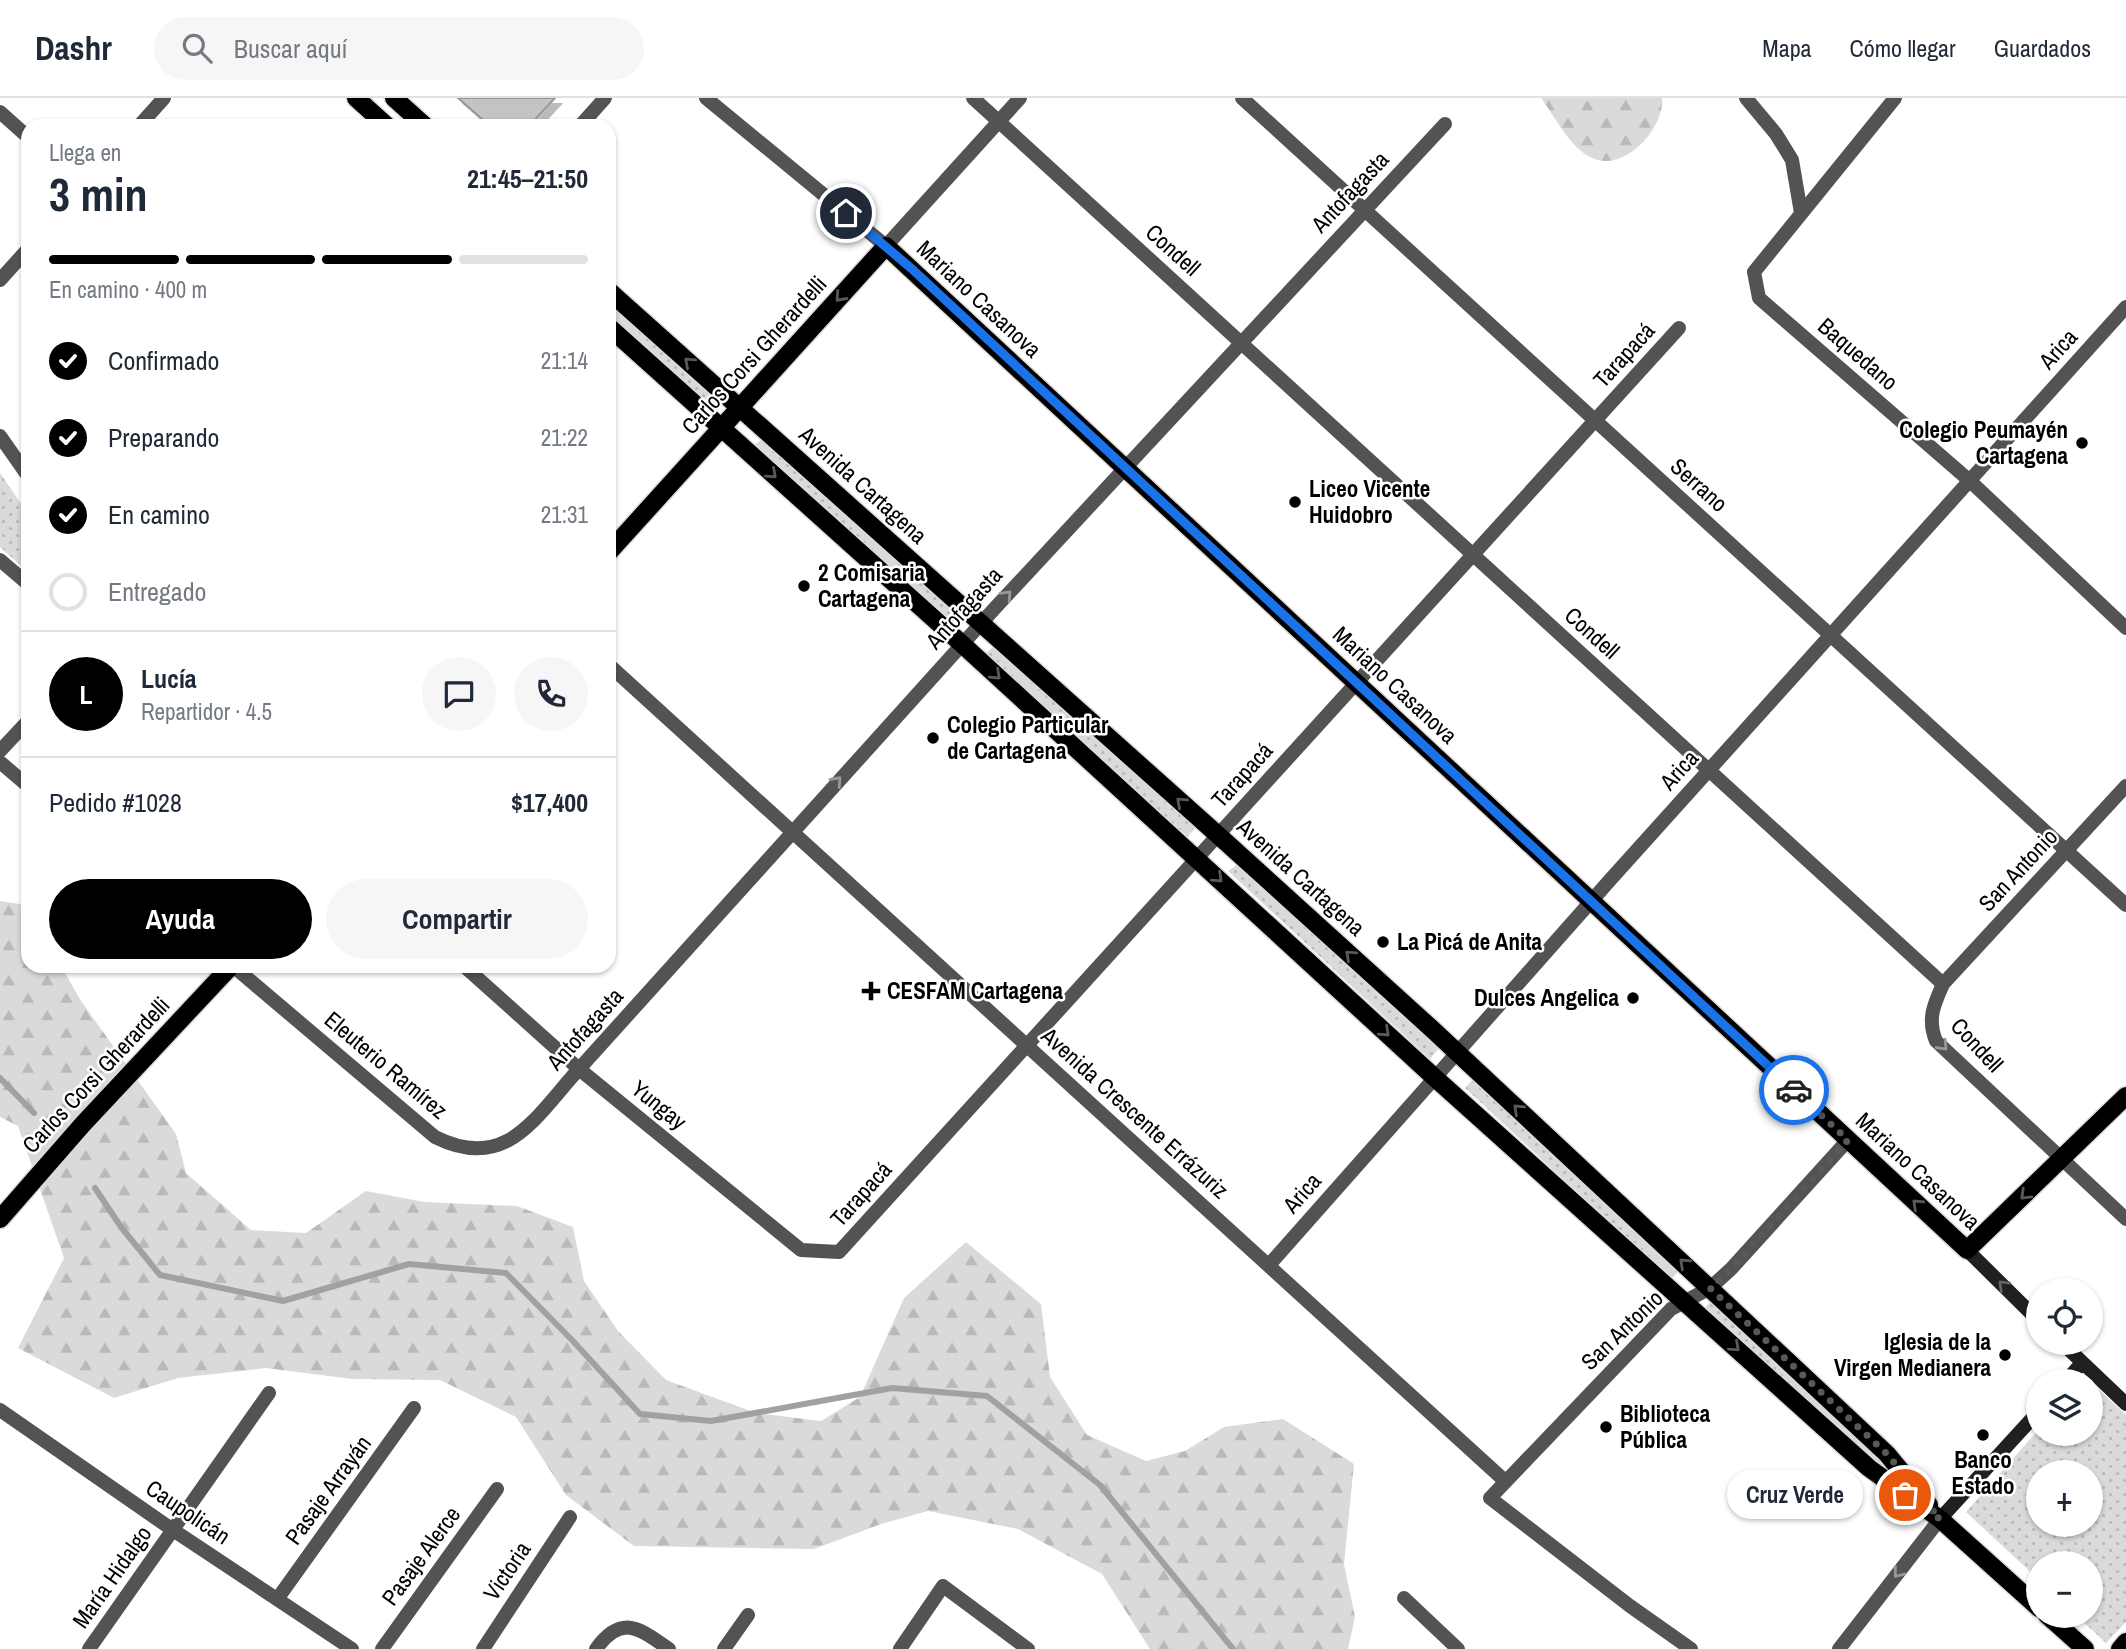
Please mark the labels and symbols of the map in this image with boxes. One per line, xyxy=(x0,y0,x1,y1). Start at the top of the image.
street label: Antofagasta xyxy=(1303,144,1396,240)
pin xyxy=(816,183,876,243)
street label: Condell xyxy=(1139,217,1207,283)
street label: Mariano Casanova xyxy=(910,233,1049,365)
street label: Carlos Corsi Gherardelli xyxy=(674,269,833,441)
one-way arrow xyxy=(836,288,848,301)
street label: Baquedano xyxy=(1812,310,1905,397)
street label: Tarapacá xyxy=(1586,315,1662,394)
street label: Arica xyxy=(2031,322,2084,376)
one-way arrow xyxy=(684,358,697,370)
place label: Colegio Peumayén Cartagena xyxy=(1899,414,2069,471)
street label: Avenida Cartagena xyxy=(792,418,934,551)
marker: Colegio Peumayén Cartagena xyxy=(2074,435,2090,451)
street label: Serrano xyxy=(1664,451,1735,519)
one-way arrow xyxy=(764,466,777,478)
place label: Liceo Vicente Huidobro xyxy=(1309,473,1430,530)
marker: Liceo Vicente Huidobro xyxy=(1287,494,1303,510)
place label: 2 Comisaria Cartagena xyxy=(818,557,925,614)
street label: Antofagasta xyxy=(918,560,1009,656)
marker: 2 Comisaria Cartagena xyxy=(796,578,812,594)
one-way arrow xyxy=(999,590,1011,603)
street label: Condell xyxy=(1558,600,1626,666)
street label: Mariano Casanova xyxy=(1326,619,1465,751)
one-way arrow xyxy=(988,666,1001,679)
place label: Colegio Particular de Cartagena xyxy=(947,709,1109,766)
marker: Colegio Particular de Cartagena xyxy=(925,730,941,746)
street label: Tarapacá xyxy=(1204,735,1280,814)
street label: Arica xyxy=(1652,743,1705,797)
one-way arrow xyxy=(829,776,842,789)
one-way arrow xyxy=(1176,798,1189,810)
street label: Avenida Cartagena xyxy=(1230,810,1372,943)
street label: San Antonio xyxy=(1971,821,2064,918)
one-way arrow xyxy=(1210,870,1223,882)
place label: La Picá de Anita xyxy=(1397,926,1543,957)
marker: La Picá de Anita xyxy=(1375,934,1391,950)
one-way arrow xyxy=(1345,951,1358,963)
place label: CESFAM Cartagena xyxy=(887,975,1064,1006)
street label: Antofagasta xyxy=(539,981,630,1077)
marker: CESFAM Cartagena xyxy=(861,981,881,1001)
place label: Dulces Angelica xyxy=(1474,982,1620,1013)
street label: Carlos Corsi Gherardelli xyxy=(15,990,176,1160)
marker: Dulces Angelica xyxy=(1625,990,1641,1006)
street label: Eleuterio Ramírez xyxy=(318,1004,454,1125)
street label: Condell xyxy=(1944,1011,2011,1079)
street label: Avenida Crescente Errázuriz xyxy=(1034,1020,1236,1205)
one-way arrow xyxy=(1377,1024,1390,1036)
one-way arrow xyxy=(1934,1038,1947,1051)
courier xyxy=(1759,1055,1829,1125)
street label: Yungay xyxy=(625,1073,694,1137)
one-way arrow xyxy=(1513,1104,1526,1117)
street label: Mariano Casanova xyxy=(1849,1105,1988,1237)
street label: Tarapacá xyxy=(823,1154,899,1233)
street label: Arica xyxy=(1275,1166,1328,1220)
one-way arrow xyxy=(2020,1186,2033,1199)
one-way arrow xyxy=(1912,1199,1925,1212)
one-way arrow xyxy=(1679,1259,1692,1272)
one-way arrow xyxy=(1998,1281,2011,1294)
street label: San Antonio xyxy=(1574,1283,1669,1376)
place label: Iglesia de la Virgen Medianera xyxy=(1834,1326,1992,1383)
one-way arrow xyxy=(1727,1339,1740,1352)
marker: Iglesia de la Virgen Medianera xyxy=(1997,1347,2013,1363)
place label: Biblioteca Pública xyxy=(1620,1398,1711,1455)
marker: Biblioteca Pública xyxy=(1598,1419,1614,1435)
marker: Banco Estado xyxy=(1975,1427,1991,1443)
street label: Pasaje Arrayán xyxy=(277,1429,378,1551)
place label: Banco Estado xyxy=(1952,1444,2014,1501)
pin xyxy=(1875,1465,1935,1525)
callout: Cruz Verde xyxy=(1727,1470,1863,1520)
street label: Caupolicán xyxy=(140,1472,236,1551)
street label: Pasaje Alerce xyxy=(374,1500,467,1611)
street label: María Hidalgo xyxy=(65,1519,158,1634)
street label: Victoria xyxy=(476,1535,538,1606)
one-way arrow xyxy=(1894,1565,1907,1577)

